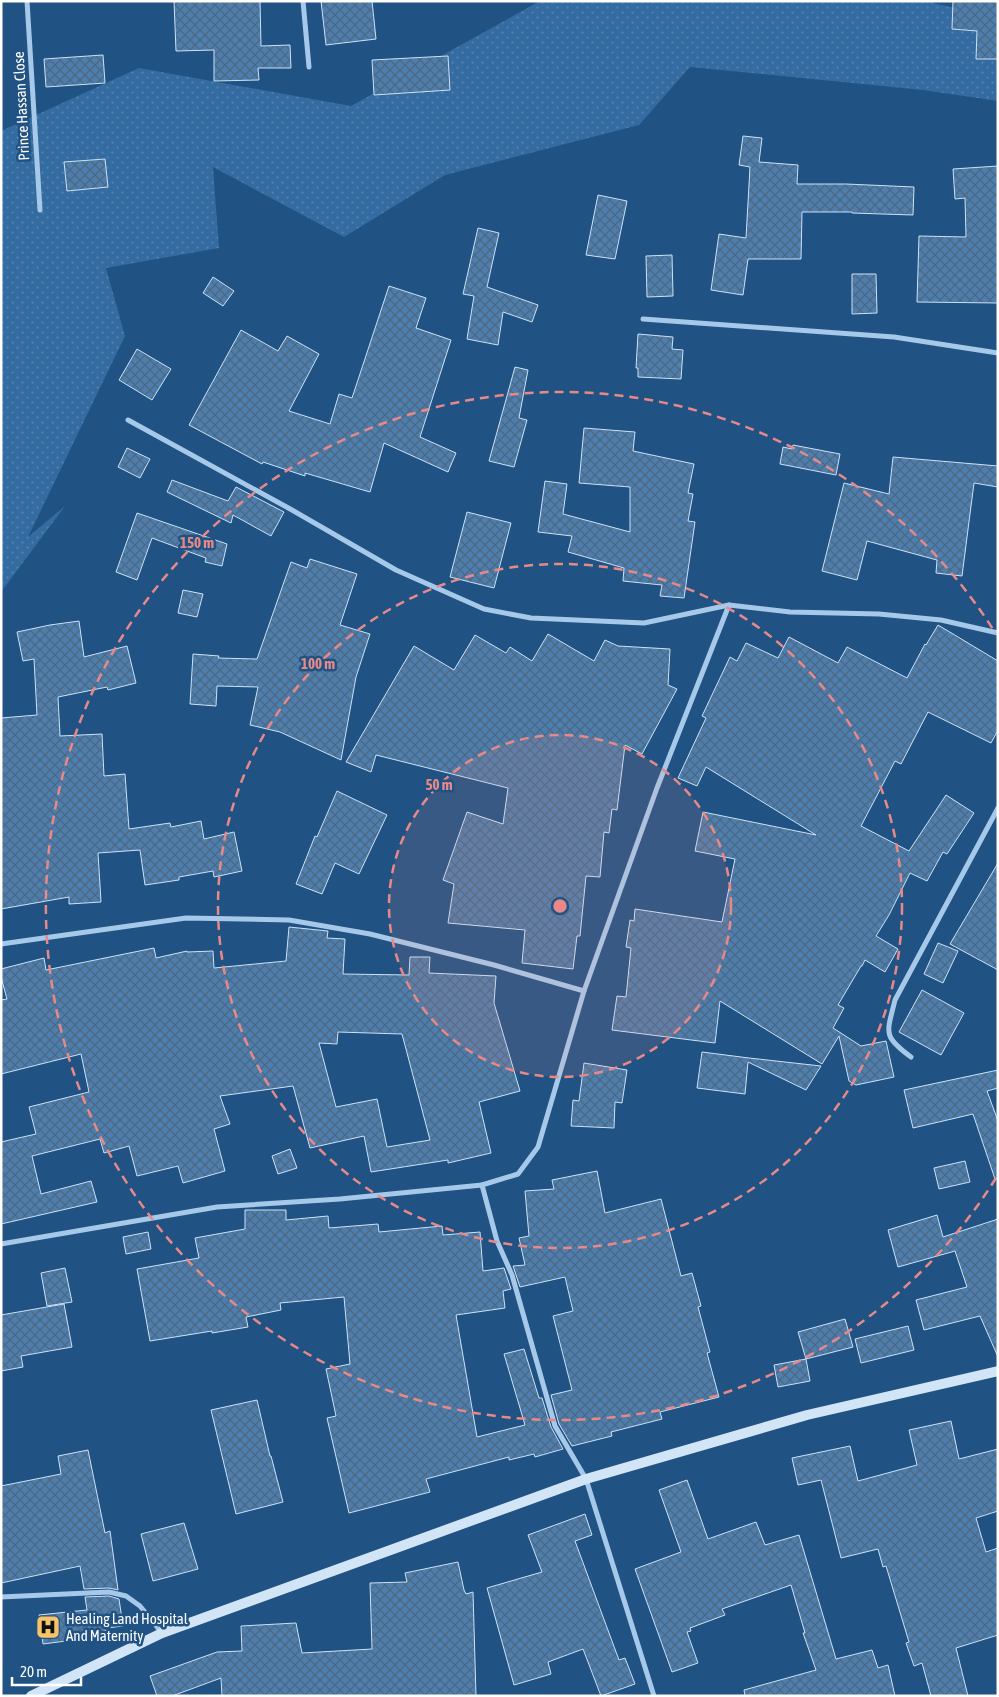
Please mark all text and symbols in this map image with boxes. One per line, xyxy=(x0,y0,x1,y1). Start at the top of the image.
street label: Prince Hassan Close xyxy=(10,51,32,161)
text: 150 m xyxy=(180,534,214,551)
text: 100 m xyxy=(301,655,335,672)
text: 50 m xyxy=(426,776,453,793)
centre of rings xyxy=(551,897,569,915)
place label: Healing Land Hospital And Maternity xyxy=(66,1610,188,1644)
hospital icon: Healing Land Hospital And Maternity xyxy=(35,1614,61,1640)
scale bar xyxy=(12,1654,81,1686)
text: 20 m xyxy=(20,1663,47,1680)

